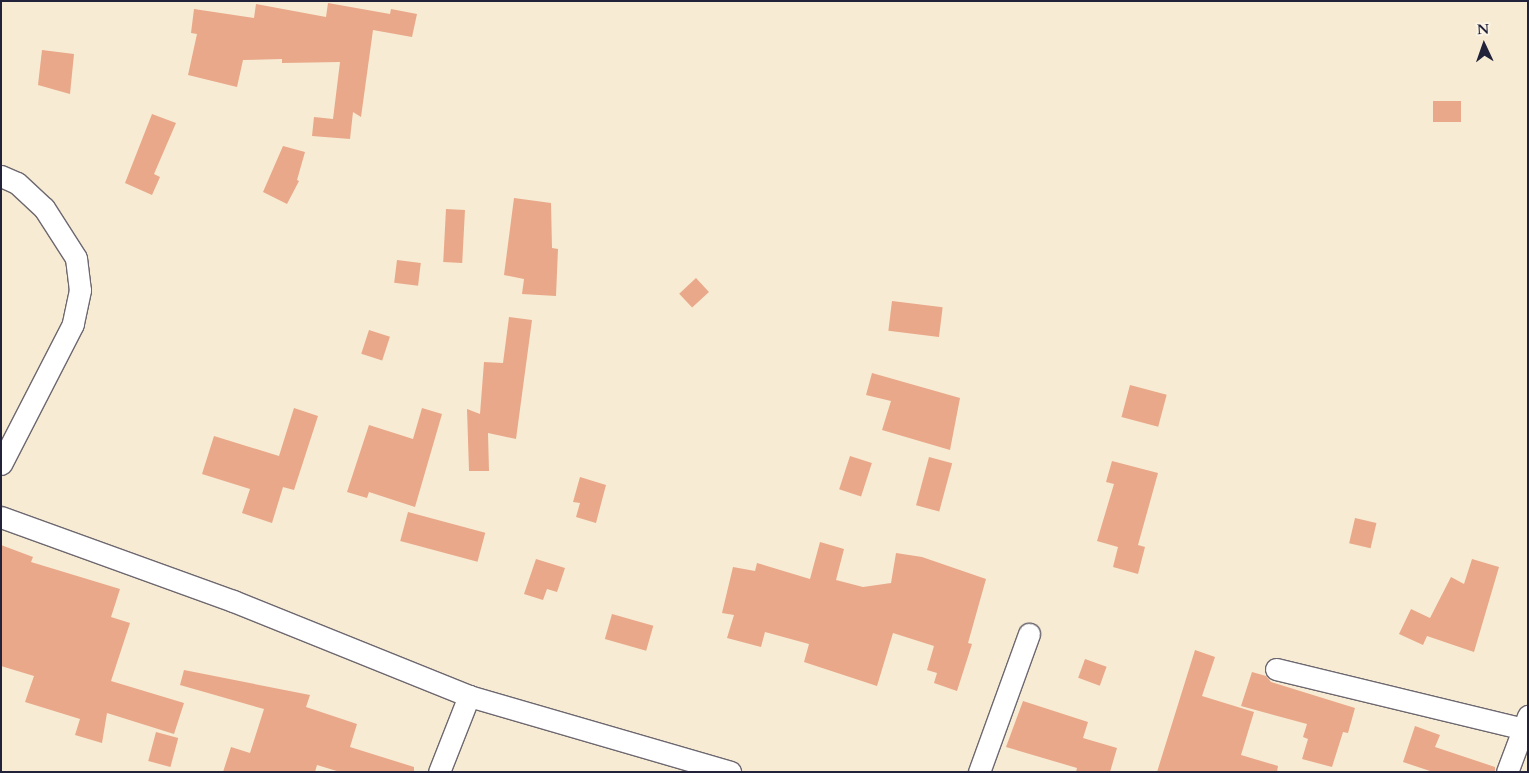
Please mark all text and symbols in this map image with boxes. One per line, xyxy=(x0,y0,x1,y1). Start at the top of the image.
north arrow xyxy=(1459,20,1509,70)
text: N xyxy=(1477,20,1490,39)

